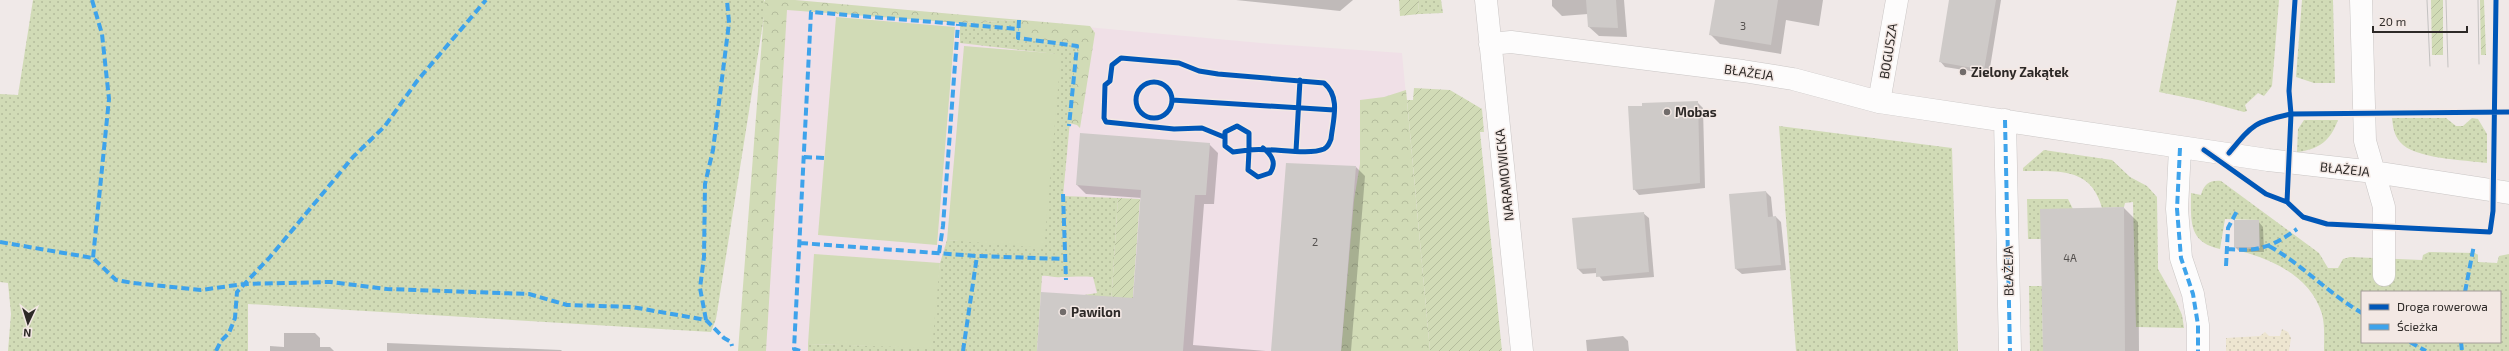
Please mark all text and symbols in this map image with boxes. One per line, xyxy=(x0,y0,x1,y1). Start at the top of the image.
scale bar xyxy=(2373,8,2467,34)
text: 20 m xyxy=(2379,14,2406,28)
house number: 3 xyxy=(1740,19,1746,32)
street label: BOGUSZA xyxy=(1876,22,1900,80)
street label: BŁAŻEJA xyxy=(1723,61,1775,83)
place label: Zielony Zakątek xyxy=(1971,64,2070,80)
marker: Zielony Zakątek xyxy=(1958,67,1968,77)
place label: Mobas xyxy=(1675,104,1717,120)
marker: Mobas xyxy=(1662,107,1672,117)
street label: NARAMOWICKA xyxy=(1491,128,1517,222)
street label: BŁAŻEJA xyxy=(2319,158,2371,180)
house number: 2 xyxy=(1312,235,1318,248)
street label: BŁAŻEJA xyxy=(2000,246,2016,296)
house number: 4A xyxy=(2063,251,2077,264)
legend xyxy=(2361,291,2501,343)
text: Droga rowerowa xyxy=(2397,299,2488,313)
north arrow xyxy=(8,303,48,343)
place label: Pawilon xyxy=(1071,304,1121,320)
marker: Pawilon xyxy=(1058,307,1068,317)
text: Ścieżka xyxy=(2397,319,2438,333)
text: N xyxy=(23,327,32,340)

